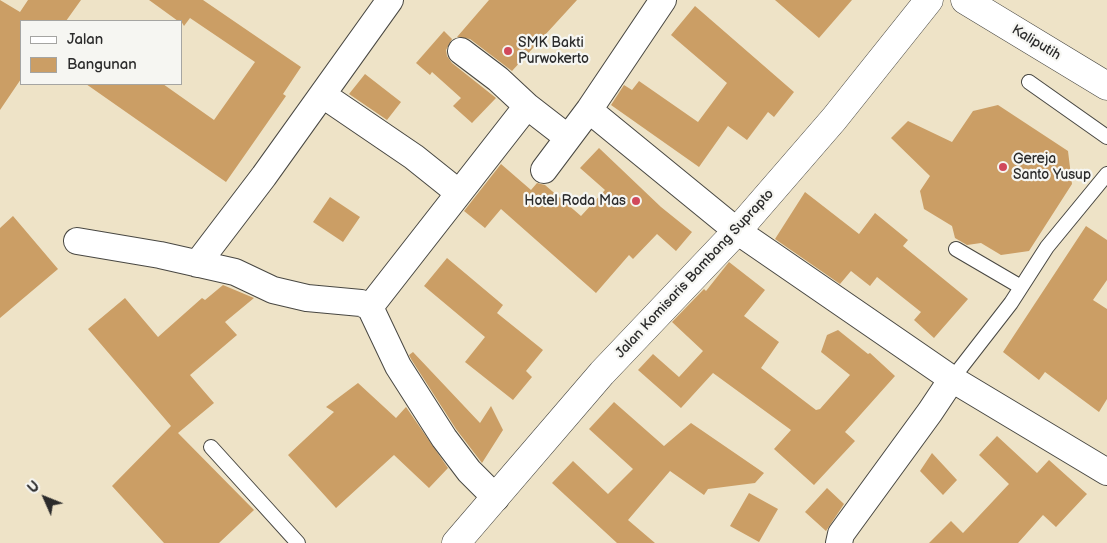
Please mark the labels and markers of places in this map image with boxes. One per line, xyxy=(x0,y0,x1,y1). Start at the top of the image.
place label: SMK Bakti Purwokerto xyxy=(518,35,589,68)
marker: SMK Bakti Purwokerto xyxy=(502,45,514,57)
place label: Gereja Santo Yusup xyxy=(1013,151,1091,184)
marker: Gereja Santo Yusup xyxy=(997,161,1009,173)
place label: Hotel Roda Mas xyxy=(524,193,626,209)
marker: Hotel Roda Mas xyxy=(630,195,642,207)

